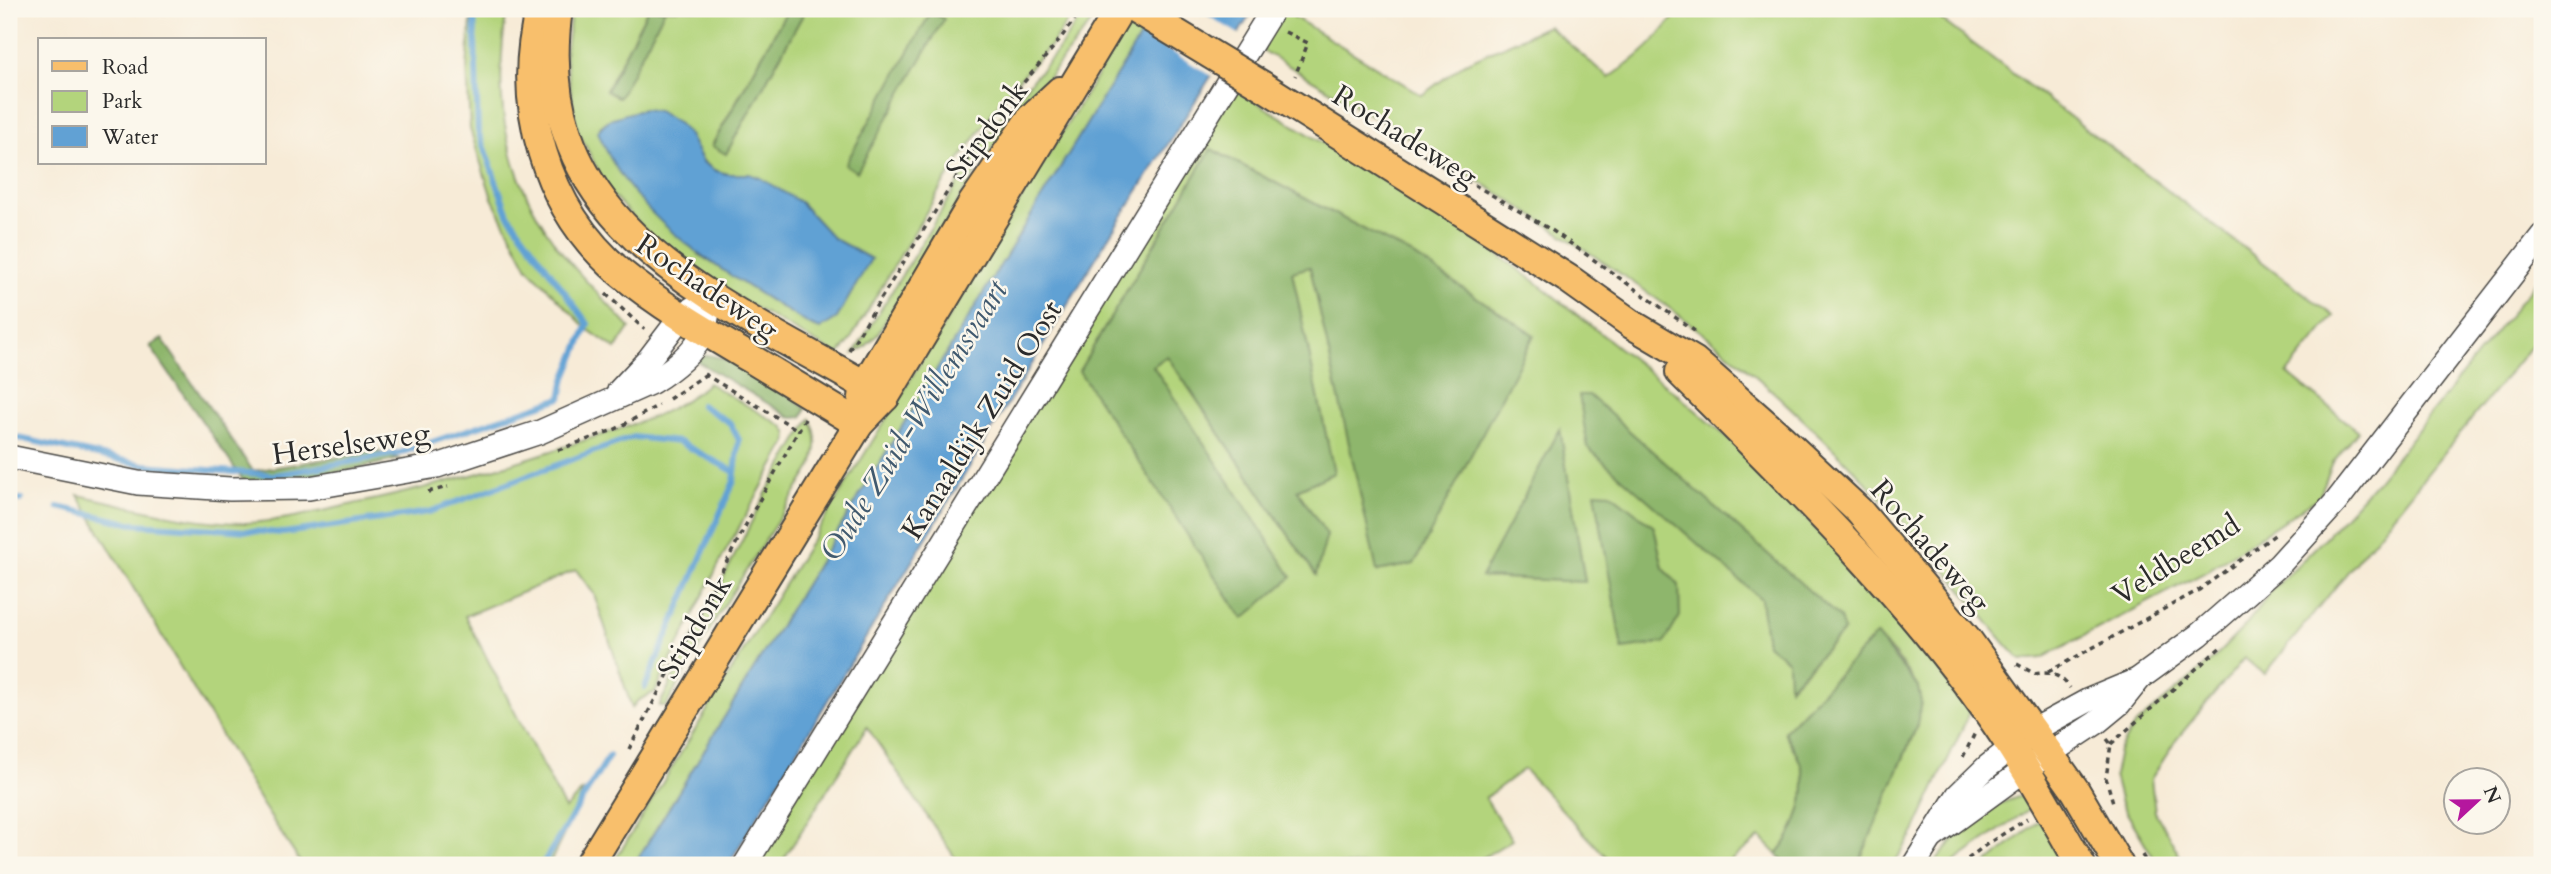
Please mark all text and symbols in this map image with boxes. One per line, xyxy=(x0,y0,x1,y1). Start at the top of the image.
legend xyxy=(38,38,266,164)
text: Road xyxy=(102,53,148,82)
street label: Stipdonk xyxy=(936,72,1038,188)
street label: Rochadeweg xyxy=(1325,75,1486,197)
text: Park xyxy=(102,87,143,116)
text: Water xyxy=(101,123,158,152)
street label: Rochadeweg xyxy=(627,224,787,350)
water label: Oude Zuid-Willemsvaart xyxy=(810,271,1019,570)
street label: Kanaaldijk Zuid Oost xyxy=(892,292,1072,547)
street label: Herselseweg xyxy=(269,413,433,475)
street label: Rochadeweg xyxy=(1861,471,1999,622)
street label: Veldbeemd xyxy=(2104,504,2248,616)
street label: Stipdonk xyxy=(648,567,742,687)
north arrow xyxy=(2442,766,2512,836)
text: N xyxy=(2477,782,2507,808)

